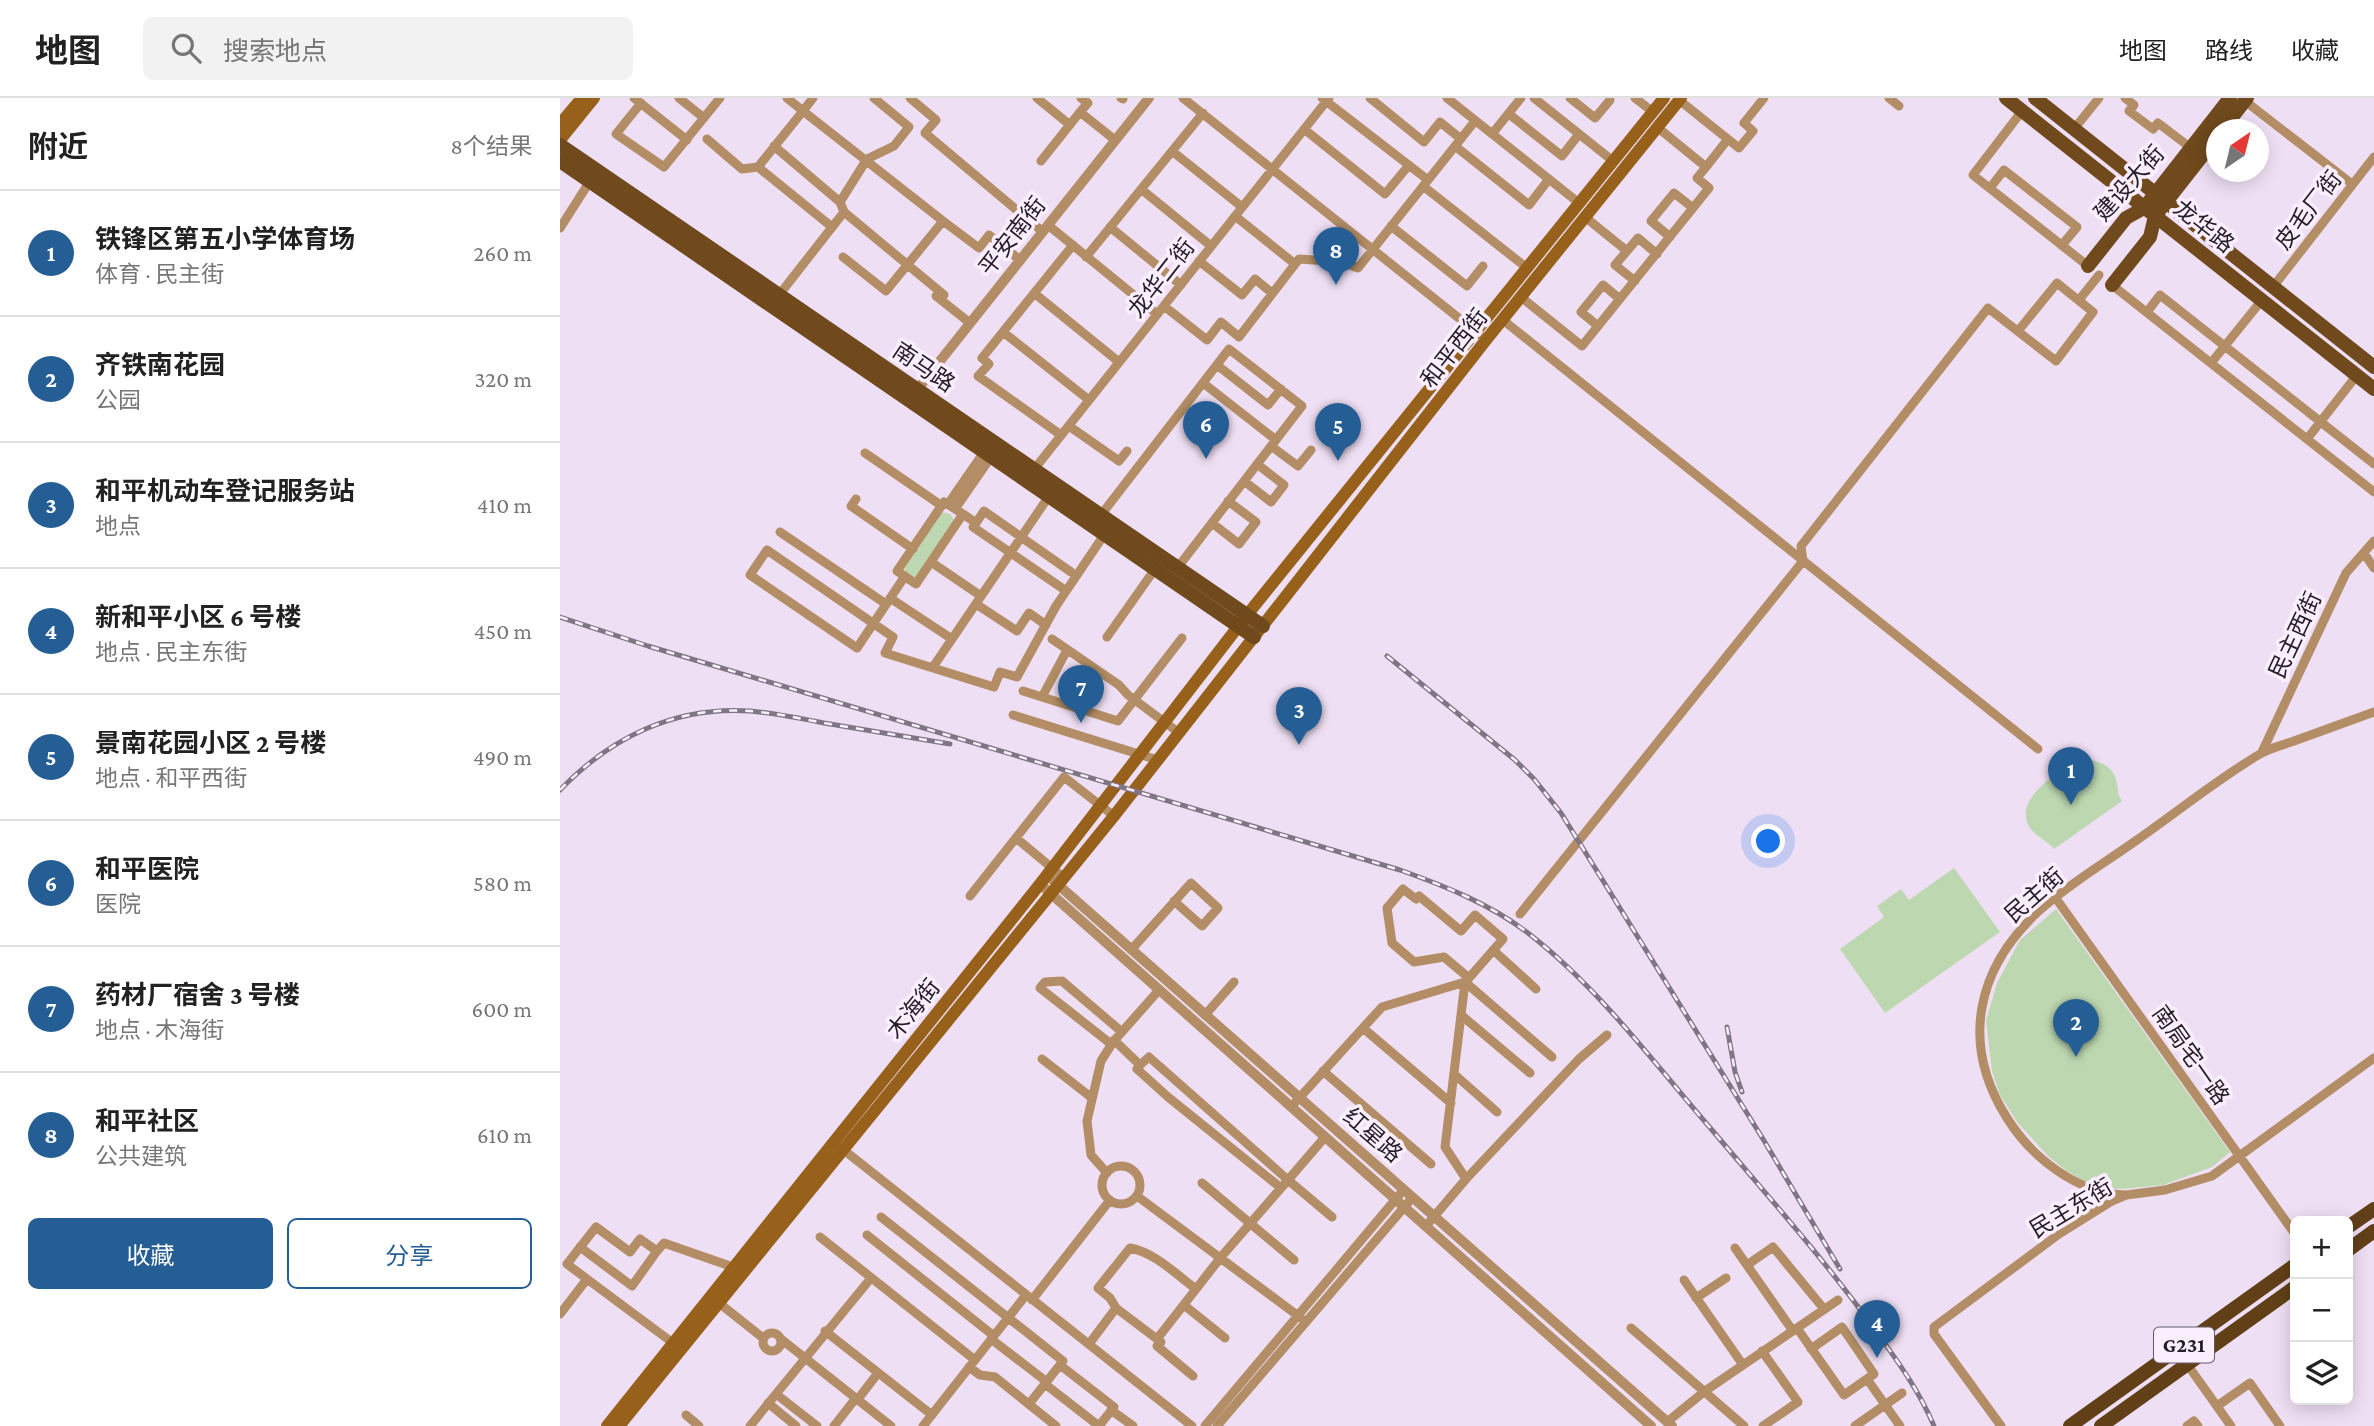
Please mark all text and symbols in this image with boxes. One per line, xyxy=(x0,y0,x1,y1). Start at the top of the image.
search box xyxy=(143,17,633,80)
icon: search xyxy=(167,29,205,67)
text: 地图 xyxy=(35,32,101,69)
text: 搜索地点 xyxy=(223,37,327,66)
text: 地图 xyxy=(2119,37,2167,64)
text: 路线 xyxy=(2205,37,2253,64)
text: 收藏 xyxy=(2291,37,2339,64)
north arrow xyxy=(2206,119,2269,182)
text: 附近 xyxy=(28,130,88,163)
text: 8个结果 xyxy=(451,133,532,159)
street label: 建设大街 xyxy=(2089,140,2169,226)
street label: 皮毛厂街 xyxy=(2269,166,2347,254)
street label: 平安南街 xyxy=(973,192,1051,280)
street label: 龙华路 xyxy=(2169,195,2239,257)
text: 铁锋区第五小学体育场 xyxy=(95,225,355,254)
pin: 8 xyxy=(1313,227,1359,285)
street label: 龙华二街 xyxy=(1122,234,1200,322)
text: 1 xyxy=(47,240,55,266)
text: 260 m xyxy=(474,240,532,266)
text: 体育 · 民主街 xyxy=(95,261,224,287)
street label: 和平西街 xyxy=(1415,304,1493,392)
street label: 南马路 xyxy=(888,337,960,397)
text: 齐铁南花园 xyxy=(95,351,225,380)
text: 2 xyxy=(45,366,57,392)
text: 320 m xyxy=(474,366,532,392)
text: 公园 xyxy=(95,387,141,413)
pin: 6 xyxy=(1183,401,1229,459)
pin: 5 xyxy=(1315,403,1361,461)
text: 和平机动车登记服务站 xyxy=(95,477,355,506)
text: 3 xyxy=(45,492,57,518)
text: 410 m xyxy=(477,492,532,518)
text: 地点 xyxy=(95,513,141,539)
street label: 民主西街 xyxy=(2264,588,2326,682)
text: 新和平小区 6 号楼 xyxy=(95,603,301,632)
text: 4 xyxy=(45,618,57,644)
text: 450 m xyxy=(474,618,532,644)
text: 地点 · 民主东街 xyxy=(95,639,247,665)
pin: 7 xyxy=(1058,665,1104,723)
pin: 3 xyxy=(1276,687,1322,745)
text: 景南花园小区 2 号楼 xyxy=(95,729,326,758)
text: 5 xyxy=(45,744,57,770)
text: 490 m xyxy=(473,744,532,770)
pin: 1 xyxy=(2048,747,2094,805)
text: 地点 · 和平西街 xyxy=(95,765,247,791)
your location xyxy=(1751,824,1785,858)
text: 和平医院 xyxy=(95,855,199,884)
street label: 民主街 xyxy=(1999,863,2069,927)
text: 6 xyxy=(45,870,57,896)
text: 580 m xyxy=(473,870,532,896)
text: 医院 xyxy=(95,891,141,917)
street label: 木海街 xyxy=(881,974,945,1044)
text: 药材厂宿舍 3 号楼 xyxy=(95,981,300,1010)
text: 7 xyxy=(45,996,57,1022)
text: 600 m xyxy=(472,996,532,1022)
pin: 2 xyxy=(2053,999,2099,1057)
street label: 南局宅一路 xyxy=(2147,1000,2235,1110)
text: 地点 · 木海街 xyxy=(95,1017,224,1043)
street label: 红星路 xyxy=(1338,1103,1408,1167)
text: 和平社区 xyxy=(95,1107,199,1136)
text: 8 xyxy=(44,1122,58,1148)
text: 610 m xyxy=(477,1122,532,1148)
text: 公共建筑 xyxy=(95,1143,187,1169)
street label: 民主东街 xyxy=(2025,1173,2117,1243)
map controls xyxy=(2290,1216,2353,1405)
button: + xyxy=(2290,1216,2353,1279)
button: 收藏 xyxy=(28,1218,273,1289)
button: 分享 xyxy=(287,1218,532,1289)
button: − xyxy=(2290,1279,2353,1342)
pin: 4 xyxy=(1854,1300,1900,1358)
road number: G231 xyxy=(2154,1328,2214,1362)
button: layers xyxy=(2290,1342,2353,1405)

